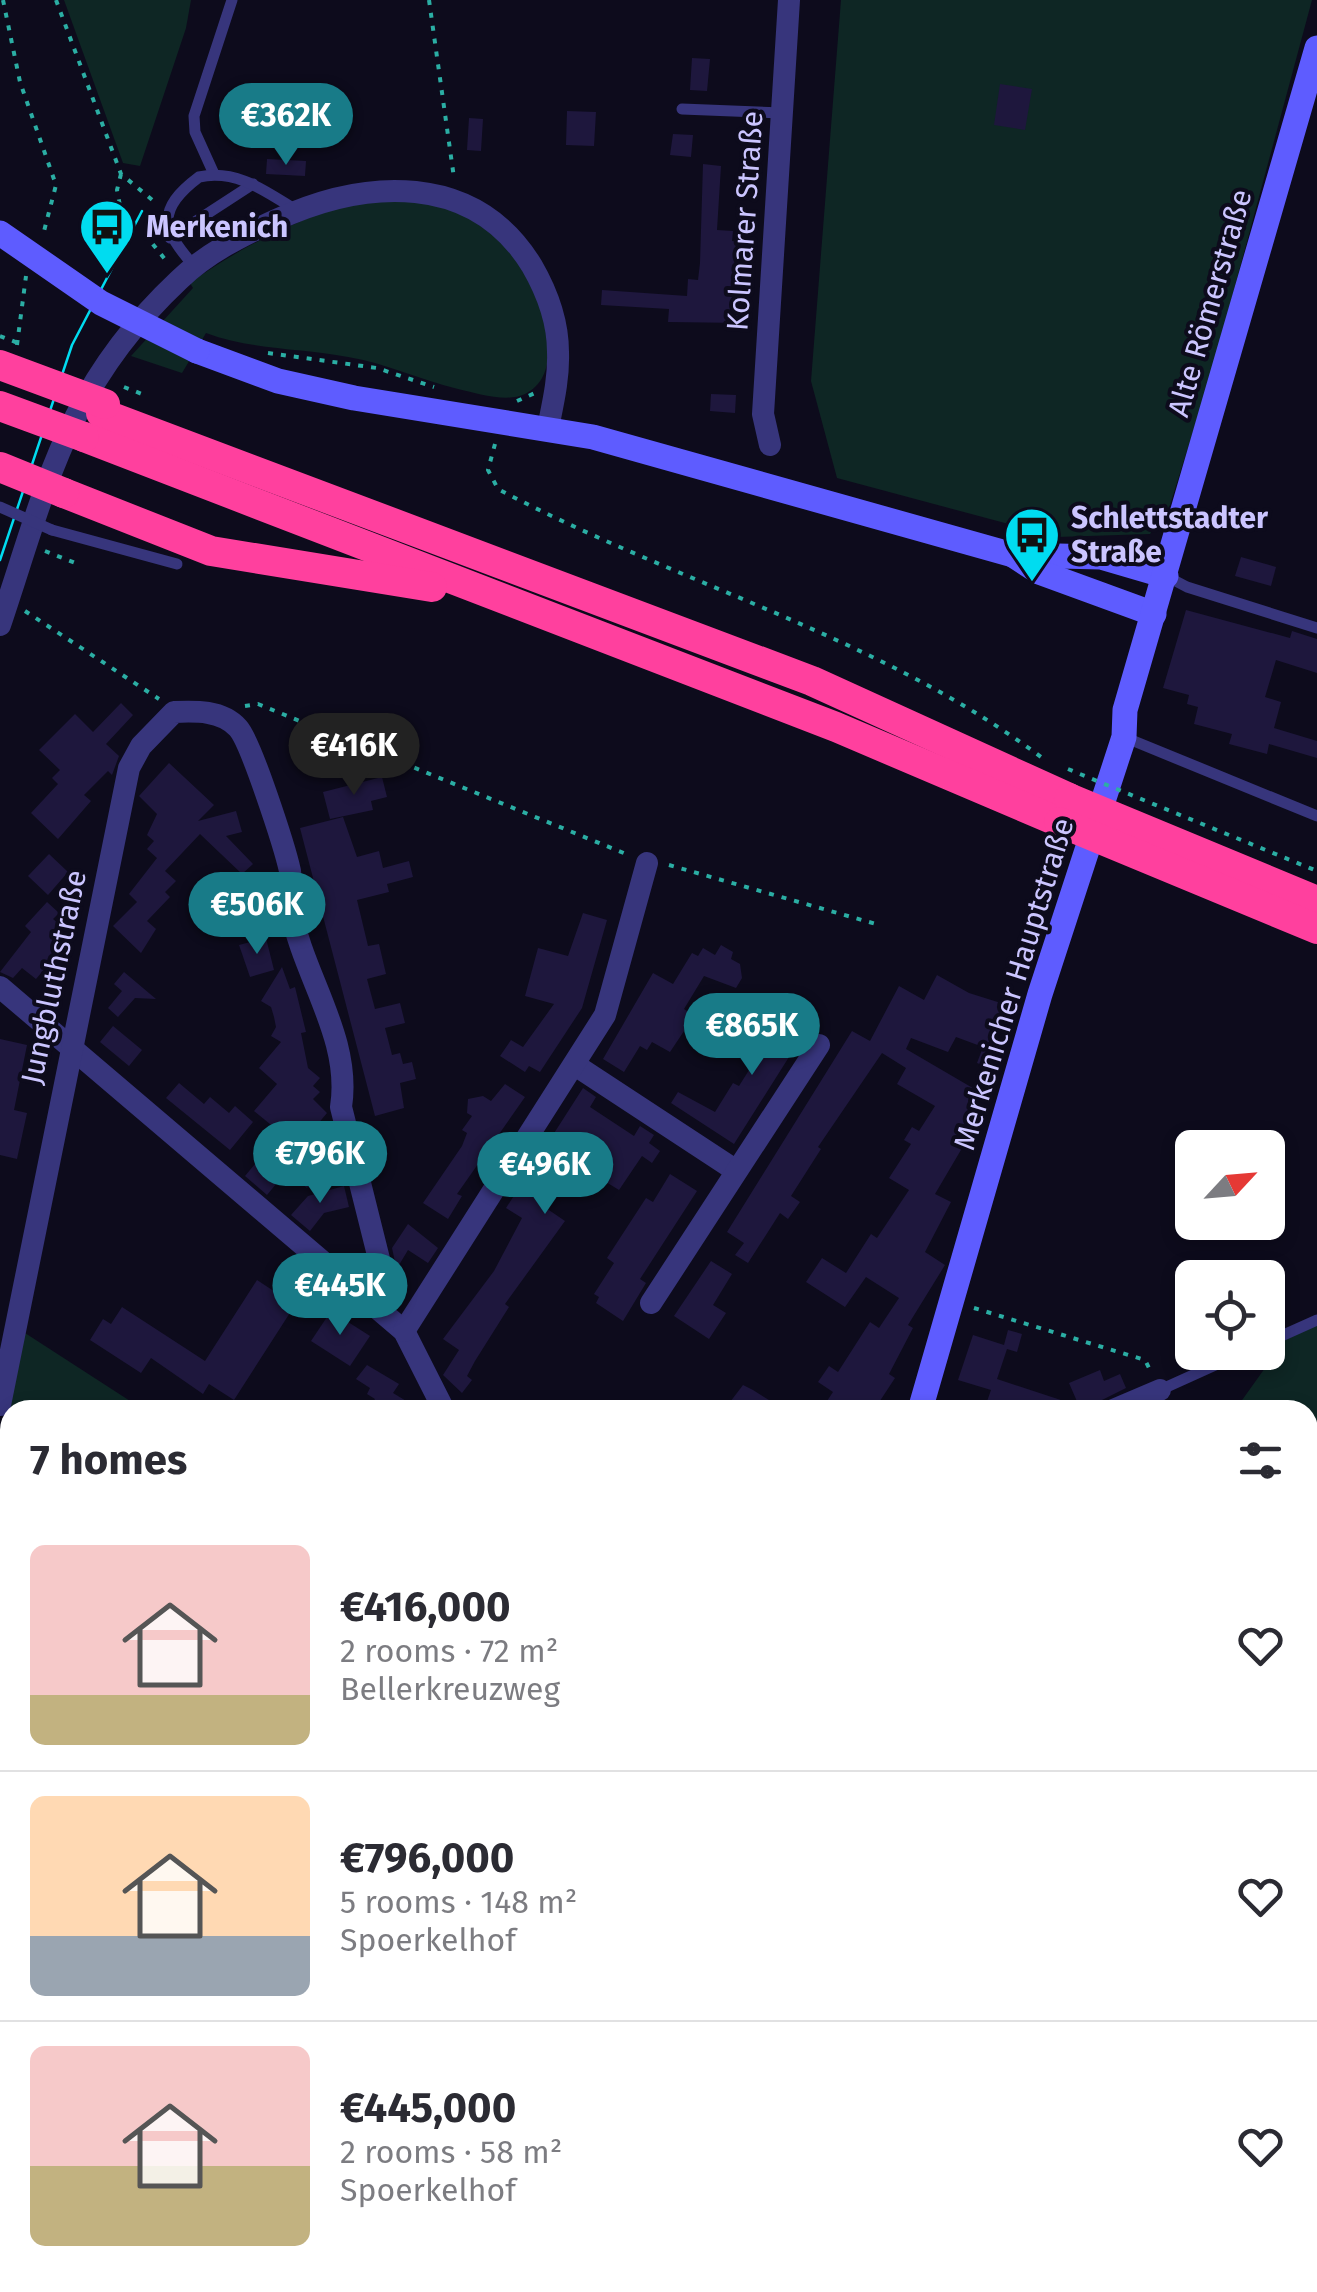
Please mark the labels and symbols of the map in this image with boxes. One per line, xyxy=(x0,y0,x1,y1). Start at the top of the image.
pin: €362K xyxy=(216,83,356,168)
street label: Kolmarer Straße xyxy=(719,110,771,332)
street label: Alte Römerstraße xyxy=(1160,185,1260,421)
bus stop icon: Merkenich xyxy=(77,197,137,276)
place label: Merkenich xyxy=(146,209,288,245)
place label: Schlettstadter Straße xyxy=(1071,500,1269,570)
bus stop icon: Schlettstadter Straße xyxy=(1002,505,1062,584)
pin: €416K xyxy=(284,713,424,798)
street label: Merkenicher Hauptstraße xyxy=(946,814,1082,1154)
street label: Jungbluthstraße xyxy=(14,867,94,1087)
pin: €506K xyxy=(187,872,327,957)
pin: €865K xyxy=(682,993,822,1078)
pin: €796K xyxy=(250,1121,390,1206)
north arrow xyxy=(1175,1130,1285,1240)
pin: €496K xyxy=(475,1132,615,1217)
pin: €445K xyxy=(270,1253,410,1338)

